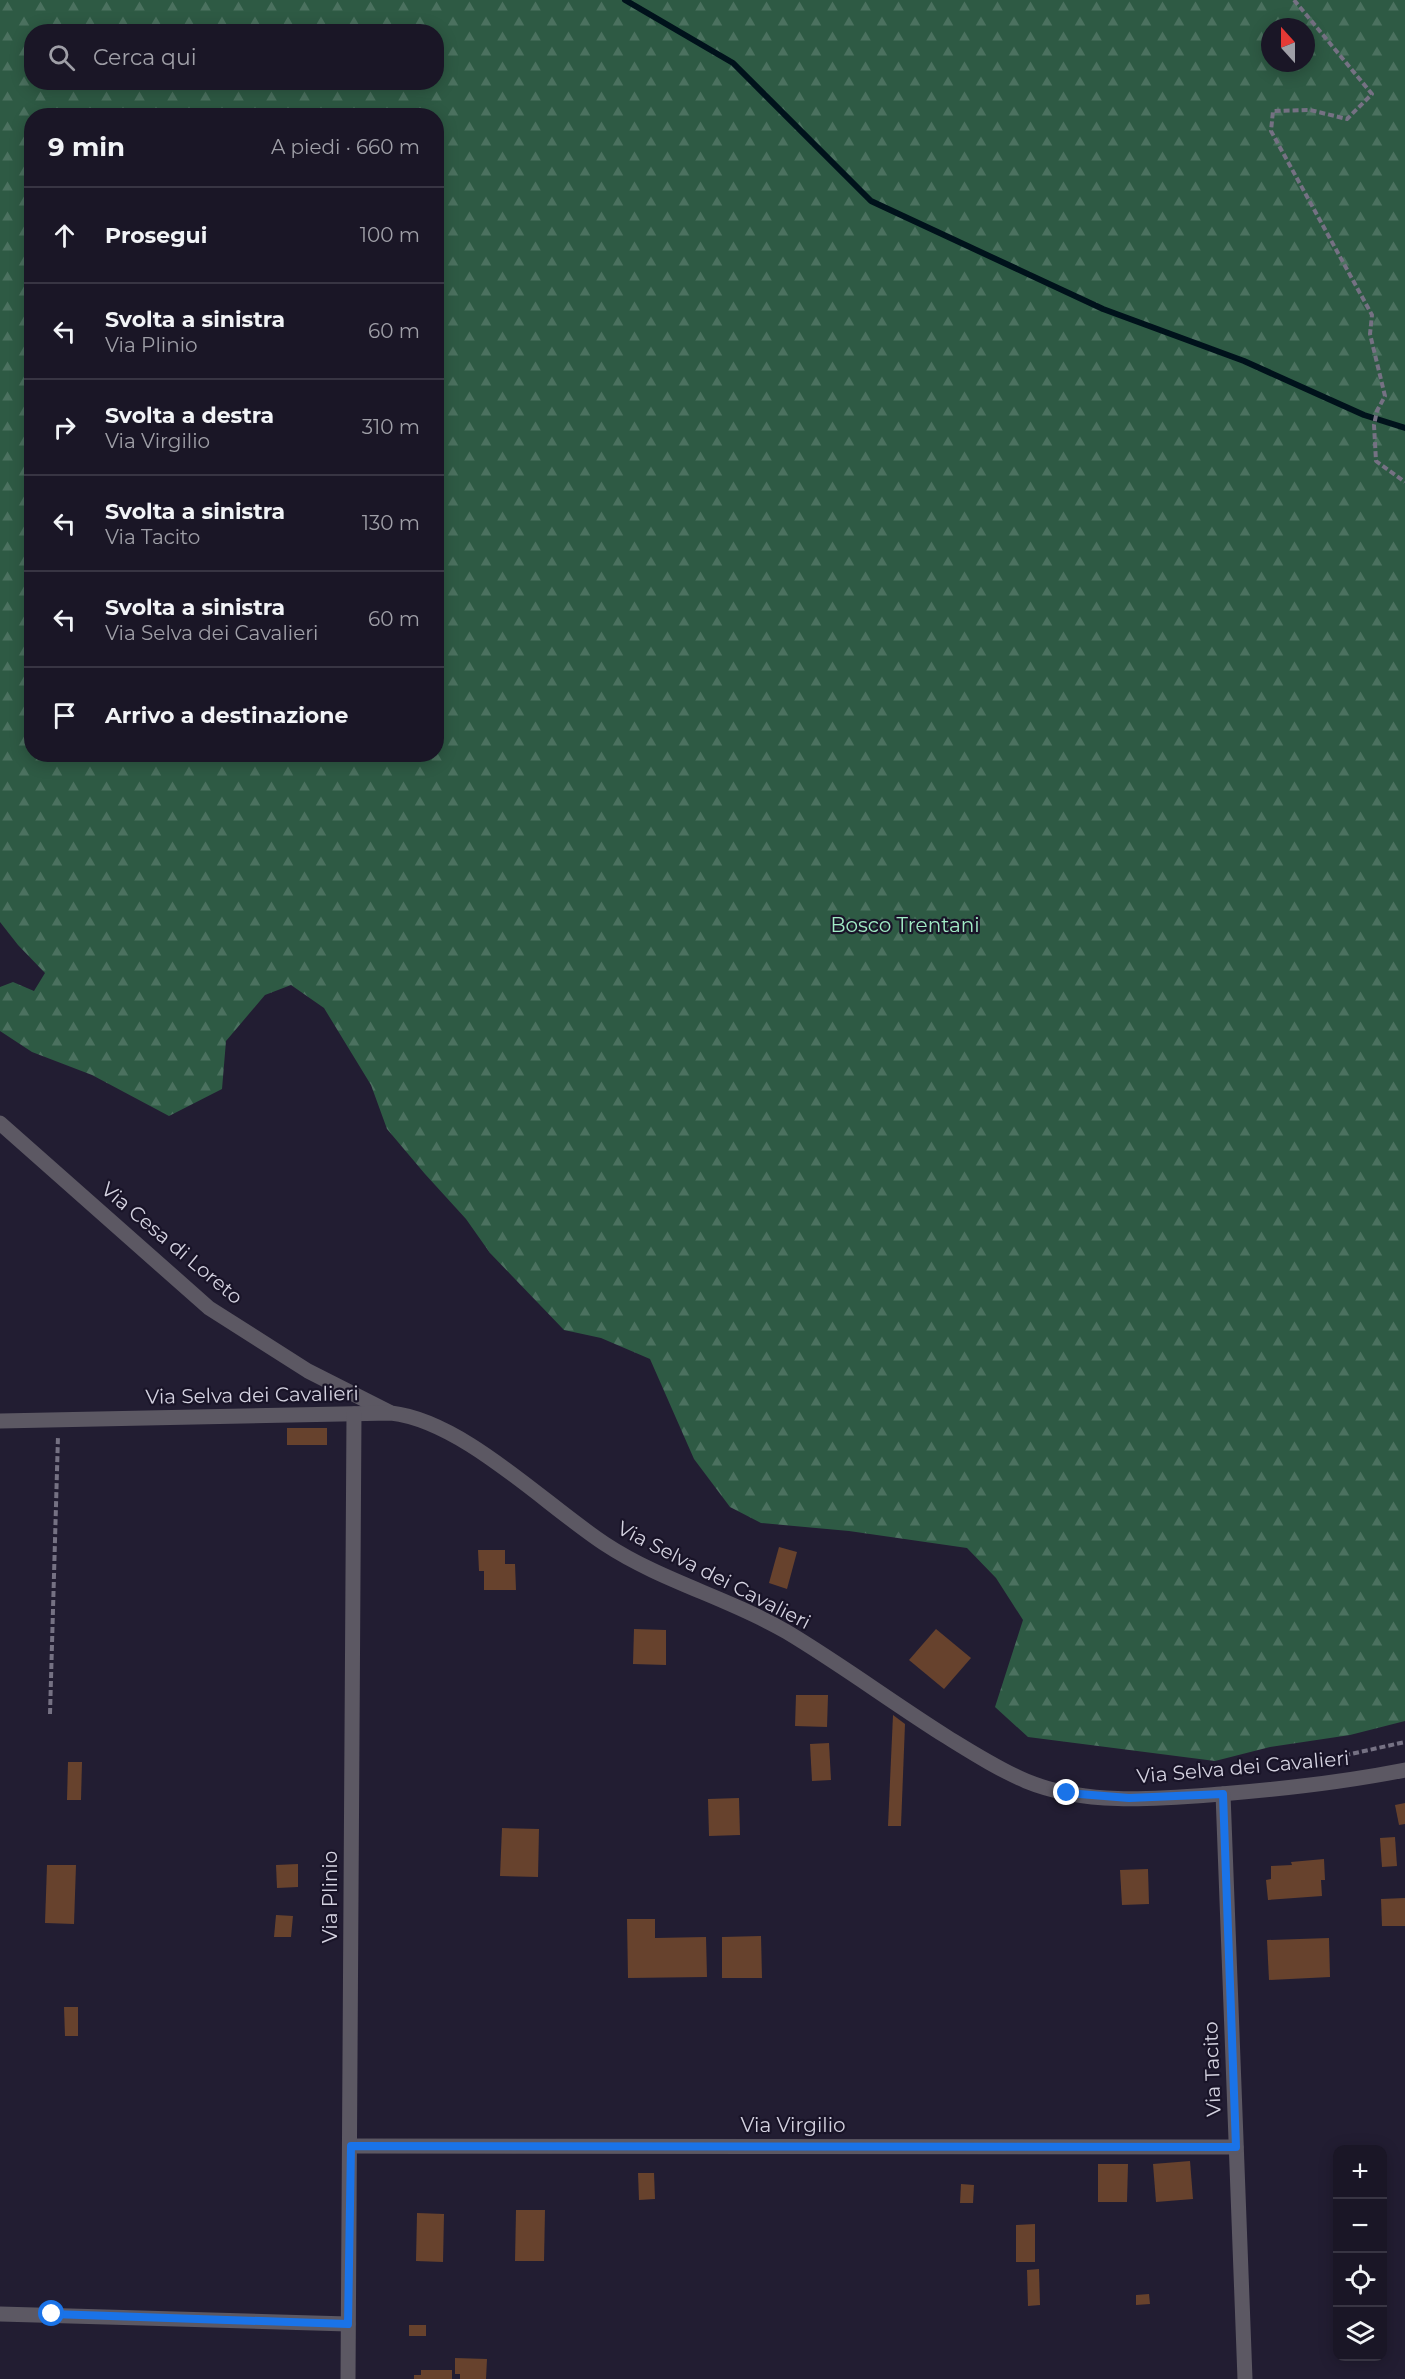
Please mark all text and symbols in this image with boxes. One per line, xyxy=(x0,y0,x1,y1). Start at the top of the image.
north arrow xyxy=(1261,18,1315,72)
search box xyxy=(24,24,444,90)
icon: search xyxy=(45,41,78,74)
text: Cerca qui xyxy=(93,44,197,71)
text: 9 min xyxy=(48,131,125,163)
text: A piedi · 660 m xyxy=(271,135,420,159)
icon: ahead xyxy=(48,219,81,252)
text: Prosegui xyxy=(105,222,207,249)
text: 100 m xyxy=(360,223,420,247)
text: Svolta a sinistra xyxy=(105,306,285,333)
icon: left xyxy=(48,315,81,348)
text: 60 m xyxy=(368,319,420,343)
text: Via Plinio xyxy=(105,333,198,357)
text: Svolta a destra xyxy=(105,402,274,429)
icon: right xyxy=(48,411,81,444)
text: 310 m xyxy=(362,415,420,439)
text: Via Virgilio xyxy=(105,429,210,453)
text: Svolta a sinistra xyxy=(105,498,285,525)
icon: left xyxy=(48,507,81,540)
text: 130 m xyxy=(362,511,420,535)
text: Via Tacito xyxy=(105,525,200,549)
text: Svolta a sinistra xyxy=(105,594,285,621)
icon: left xyxy=(48,603,81,636)
text: 60 m xyxy=(368,607,420,631)
text: Via Selva dei Cavalieri xyxy=(105,621,319,645)
icon: arrive xyxy=(48,699,81,732)
text: Arrivo a destinazione xyxy=(105,702,348,729)
park label: Bosco Trentani xyxy=(830,913,980,937)
street label: Via Cesa di Loreto xyxy=(96,1177,248,1309)
street label: Via Selva dei Cavalieri xyxy=(145,1381,359,1409)
street label: Via Selva dei Cavalieri xyxy=(613,1516,815,1634)
street label: Via Selva dei Cavalieri xyxy=(1136,1746,1350,1788)
route end xyxy=(1053,1779,1079,1805)
street label: Via Plinio xyxy=(318,1851,342,1943)
street label: Via Tacito xyxy=(1198,2021,1226,2117)
street label: Via Virgilio xyxy=(740,2113,846,2137)
map controls xyxy=(1333,2145,1387,2361)
button: + xyxy=(1333,2145,1387,2199)
button: − xyxy=(1333,2199,1387,2253)
button: locate xyxy=(1333,2253,1387,2307)
route start xyxy=(38,2300,64,2326)
button: layers xyxy=(1333,2307,1387,2361)

